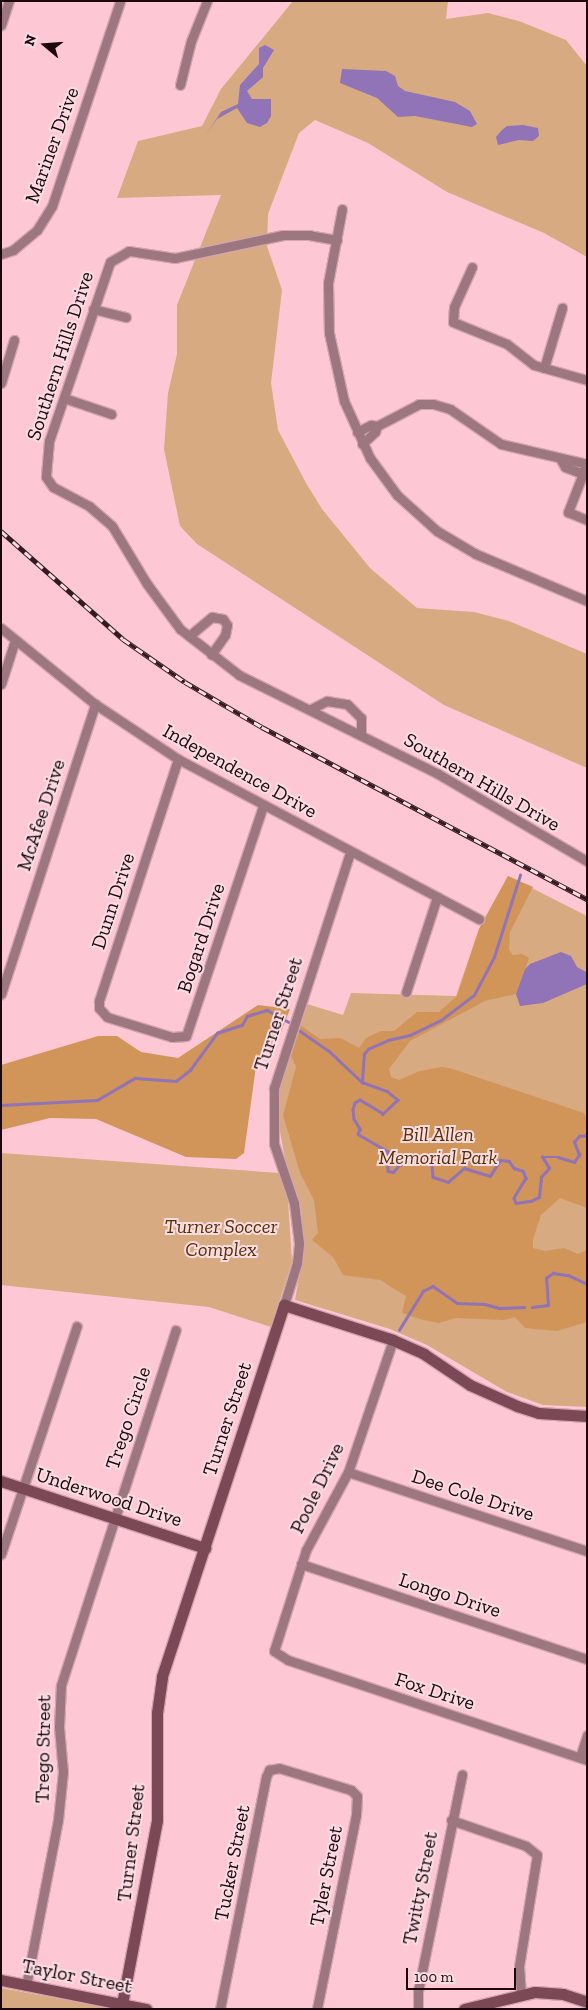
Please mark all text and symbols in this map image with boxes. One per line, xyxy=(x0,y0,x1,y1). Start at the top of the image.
north arrow xyxy=(20,20,70,70)
text: N xyxy=(21,33,40,48)
street label: Mariner Drive xyxy=(20,84,84,206)
street label: Southern Hills Drive xyxy=(21,268,99,444)
street label: Independence Drive xyxy=(159,719,321,823)
street label: Southern Hills Drive xyxy=(400,728,564,836)
street label: McAfee Drive xyxy=(12,756,70,874)
street label: Dunn Drive xyxy=(86,850,140,952)
street label: Bogard Drive xyxy=(172,880,230,996)
street label: Turner Street xyxy=(248,954,308,1074)
park label: Bill Allen Memorial Park xyxy=(379,1122,497,1169)
park label: Turner Soccer Complex xyxy=(164,1215,278,1262)
street label: Turner Street xyxy=(197,1359,257,1479)
street label: Trego Circle xyxy=(100,1364,156,1472)
street label: Poole Drive xyxy=(285,1439,349,1537)
street label: Underwood Drive xyxy=(33,1462,185,1532)
street label: Dee Cole Drive xyxy=(409,1464,537,1526)
street label: Longo Drive xyxy=(396,1567,504,1623)
street label: Fox Drive xyxy=(392,1667,478,1715)
street label: Trego Street xyxy=(30,1695,56,1803)
street label: Turner Street xyxy=(112,1783,150,1903)
street label: Tucker Street xyxy=(209,1803,255,1923)
street label: Tyler Street xyxy=(304,1824,348,1928)
street label: Twitty Street xyxy=(397,1829,443,1947)
street label: Taylor Street xyxy=(20,1954,134,1998)
scale bar xyxy=(408,1958,518,1990)
text: 100 m xyxy=(414,1968,453,1986)

